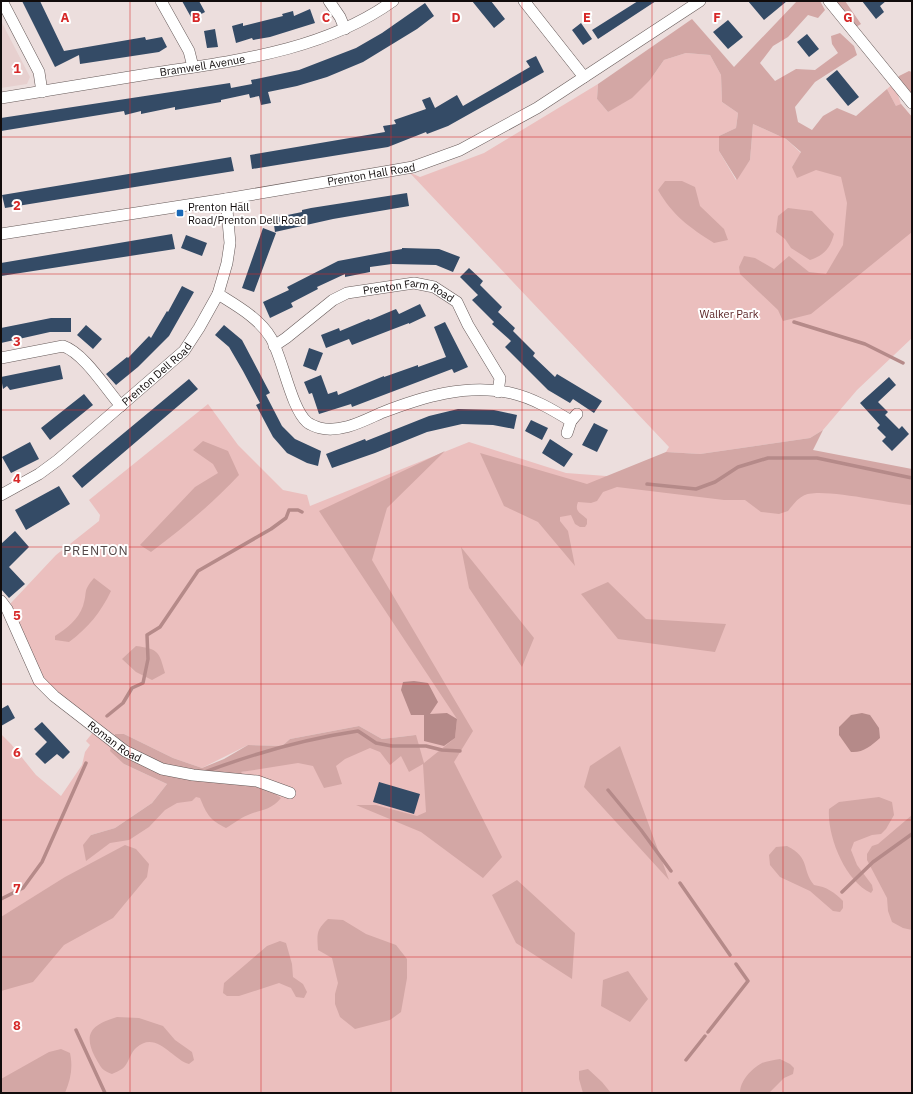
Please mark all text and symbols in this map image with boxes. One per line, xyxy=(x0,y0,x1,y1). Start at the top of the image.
text: A xyxy=(61,9,70,26)
text: B xyxy=(192,9,201,26)
text: C xyxy=(322,9,331,26)
text: D xyxy=(451,9,461,26)
text: E xyxy=(583,9,591,26)
text: F xyxy=(713,9,721,26)
text: G xyxy=(843,9,853,26)
street label: Bramwell Avenue xyxy=(159,52,246,79)
text: 1 xyxy=(13,60,21,77)
street label: Prenton Hall Road xyxy=(326,160,416,189)
text: 2 xyxy=(13,197,21,214)
place label: Prenton Hall Road/Prenton Dell Road xyxy=(188,200,306,227)
marker: Prenton Hall Road/Prenton Dell Road xyxy=(175,208,185,218)
street label: Prenton Farm Road xyxy=(362,276,457,305)
park label: Walker Park xyxy=(699,307,759,321)
text: 3 xyxy=(13,333,21,350)
street label: Prenton Dell Road xyxy=(119,340,195,409)
text: 4 xyxy=(13,470,21,487)
district label: PRENTON xyxy=(63,542,129,559)
text: 5 xyxy=(13,607,21,624)
street label: Roman Road xyxy=(85,718,144,765)
text: 6 xyxy=(13,744,21,761)
text: 7 xyxy=(13,880,21,897)
text: 8 xyxy=(13,1017,21,1034)

